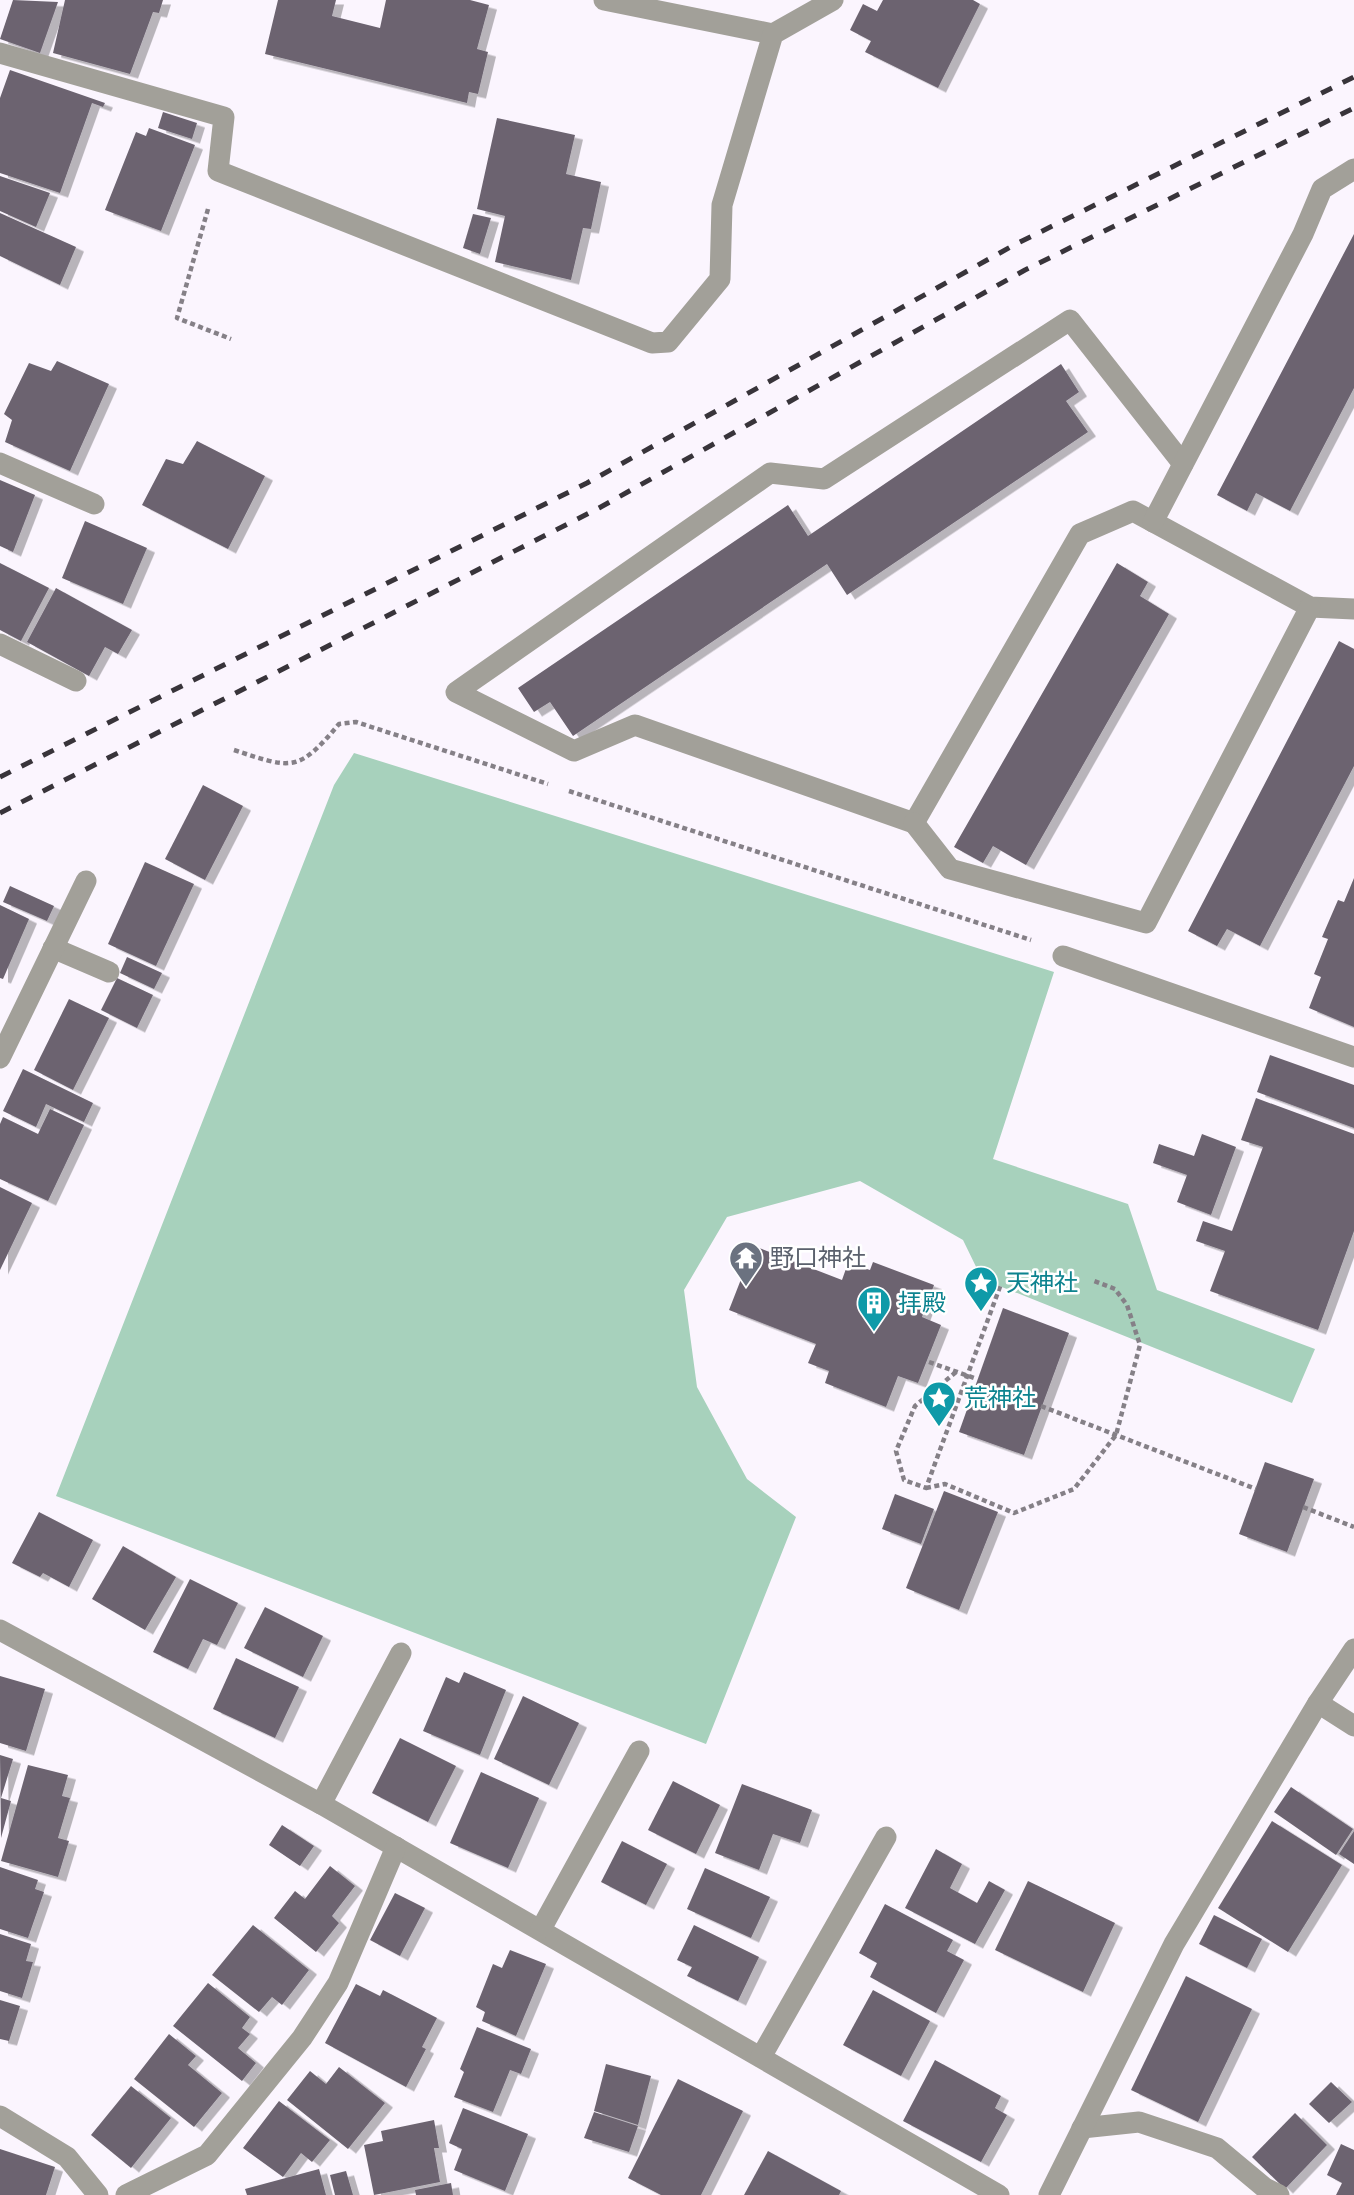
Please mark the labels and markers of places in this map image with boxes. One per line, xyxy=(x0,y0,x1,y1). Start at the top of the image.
temple icon: 野口神社 xyxy=(727,1239,765,1288)
place label: 野口神社 xyxy=(770,1244,866,1273)
place icon: 天神社 xyxy=(962,1264,1000,1313)
place label: 天神社 xyxy=(1006,1269,1078,1298)
building icon: 拝殿 xyxy=(855,1284,893,1333)
place label: 拝殿 xyxy=(898,1289,946,1318)
place icon: 荒神社 xyxy=(920,1379,958,1428)
place label: 荒神社 xyxy=(964,1384,1036,1413)

